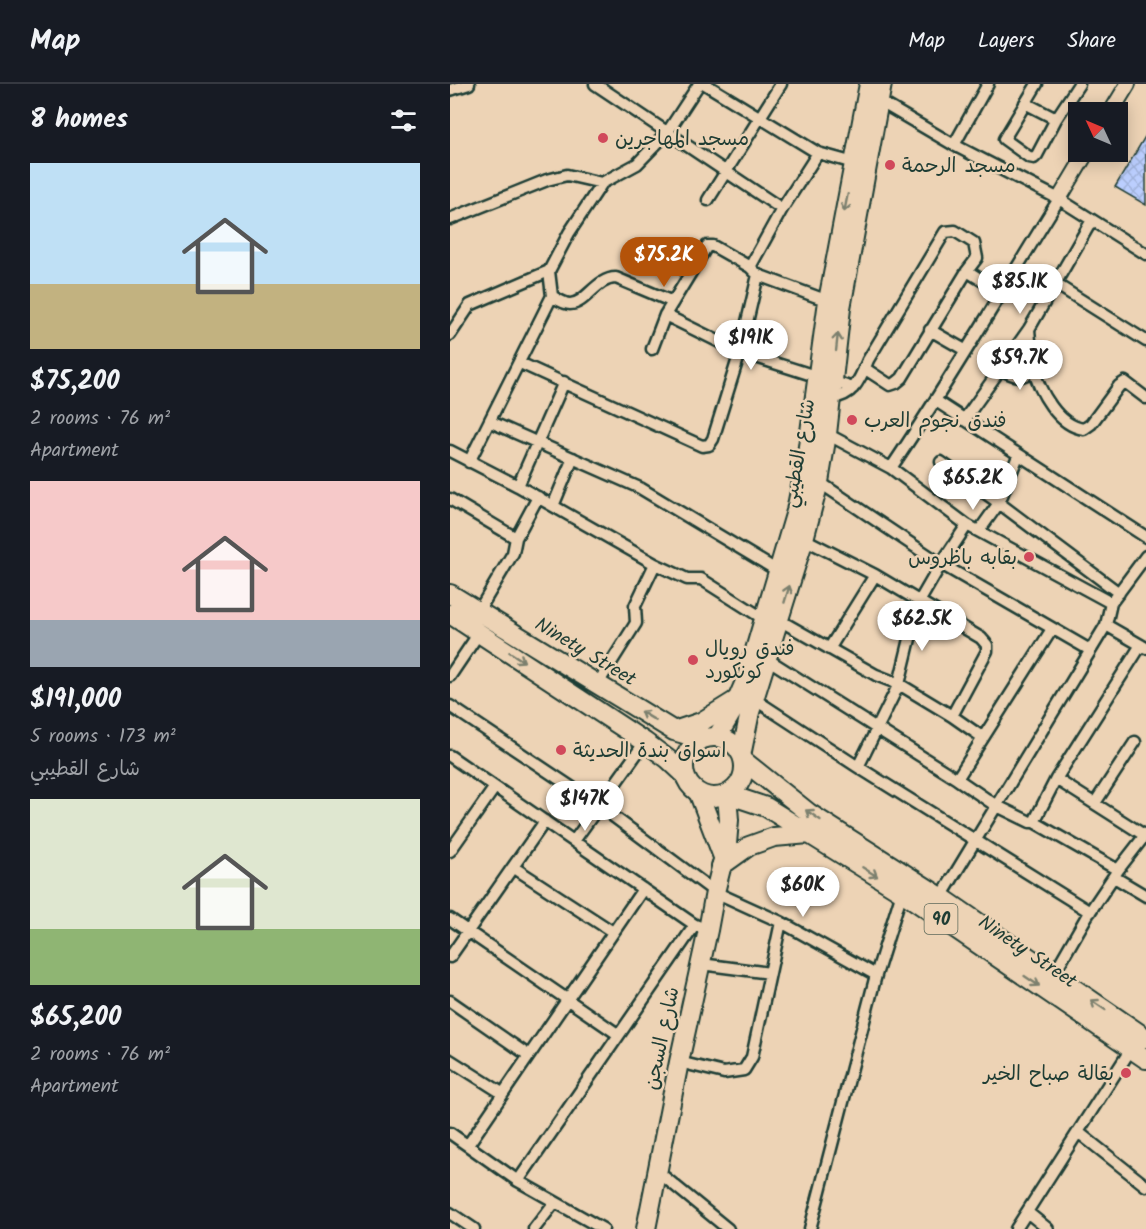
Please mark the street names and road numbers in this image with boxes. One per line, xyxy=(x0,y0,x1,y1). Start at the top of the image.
street label: شارع القطيبي xyxy=(775,396,825,510)
street label: Ninety Street xyxy=(528,610,642,696)
road number: 90 xyxy=(924,904,958,934)
street label: Ninety Street xyxy=(971,908,1083,998)
street label: شارع السجن xyxy=(636,984,689,1093)

